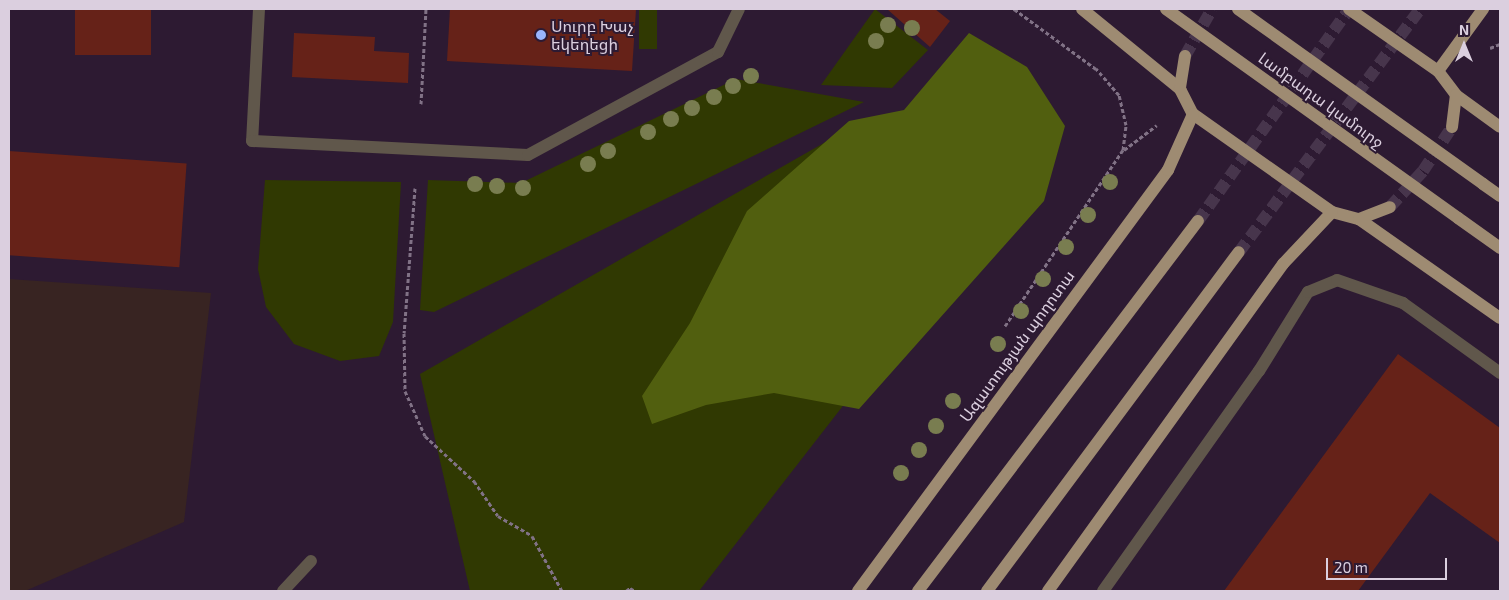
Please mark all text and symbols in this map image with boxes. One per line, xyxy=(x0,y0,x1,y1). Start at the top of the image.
place label: Սուրբ Խաչ եկեղեցի xyxy=(551,16,633,54)
north arrow xyxy=(1439,20,1489,70)
text: N xyxy=(1459,21,1469,38)
marker: Սուրբ Խաչ եկեղեցի xyxy=(535,29,547,41)
street label: Լամբադա կամուրջ xyxy=(1255,48,1387,152)
street label: Ազատության պողոտա xyxy=(956,267,1078,425)
scale bar xyxy=(1329,548,1450,580)
text: 20 m xyxy=(1334,558,1368,576)

